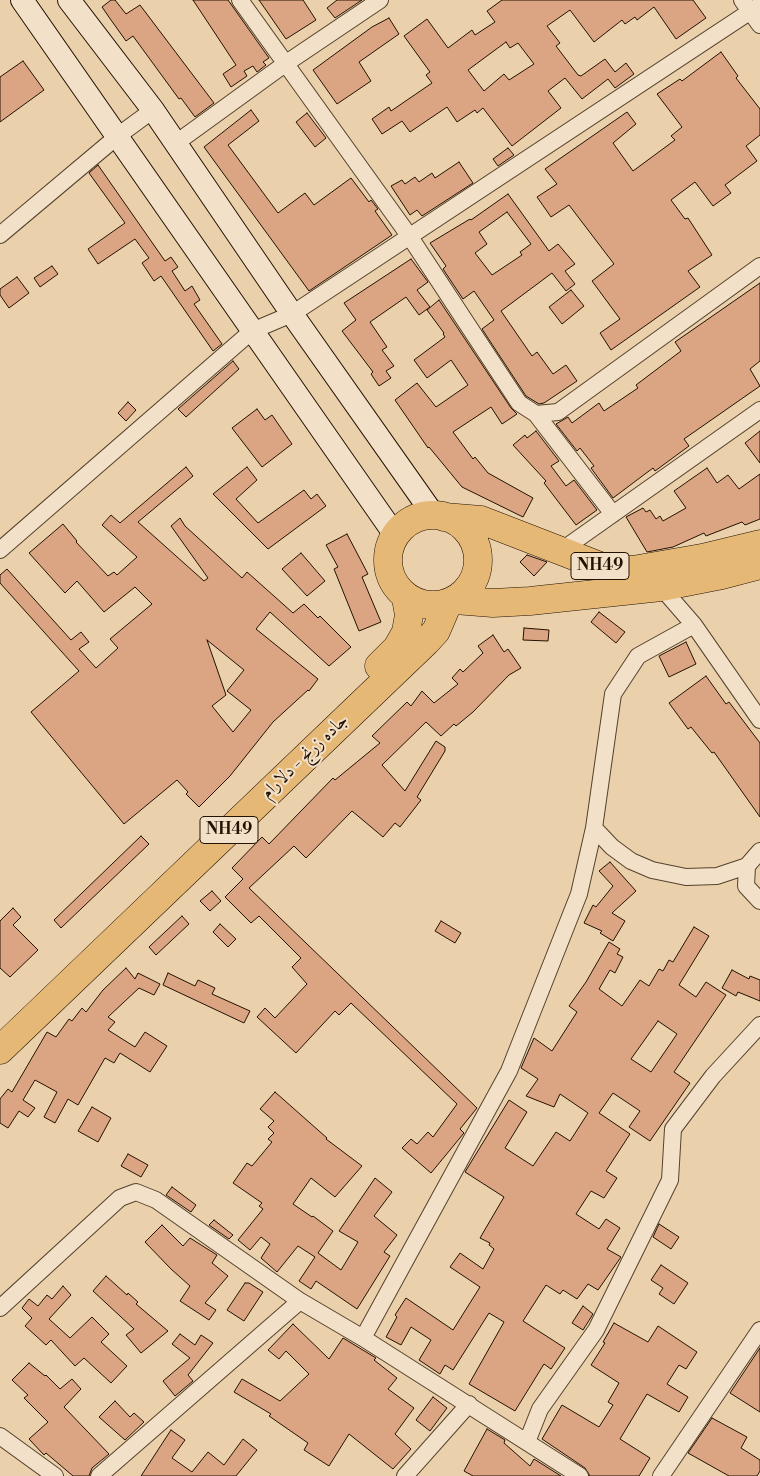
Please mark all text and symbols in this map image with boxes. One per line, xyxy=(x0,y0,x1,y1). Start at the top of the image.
road number: NH49 xyxy=(571,552,629,580)
street label: جاده زرنج - دلارام xyxy=(257,710,353,804)
road number: NH49 xyxy=(200,816,258,844)

